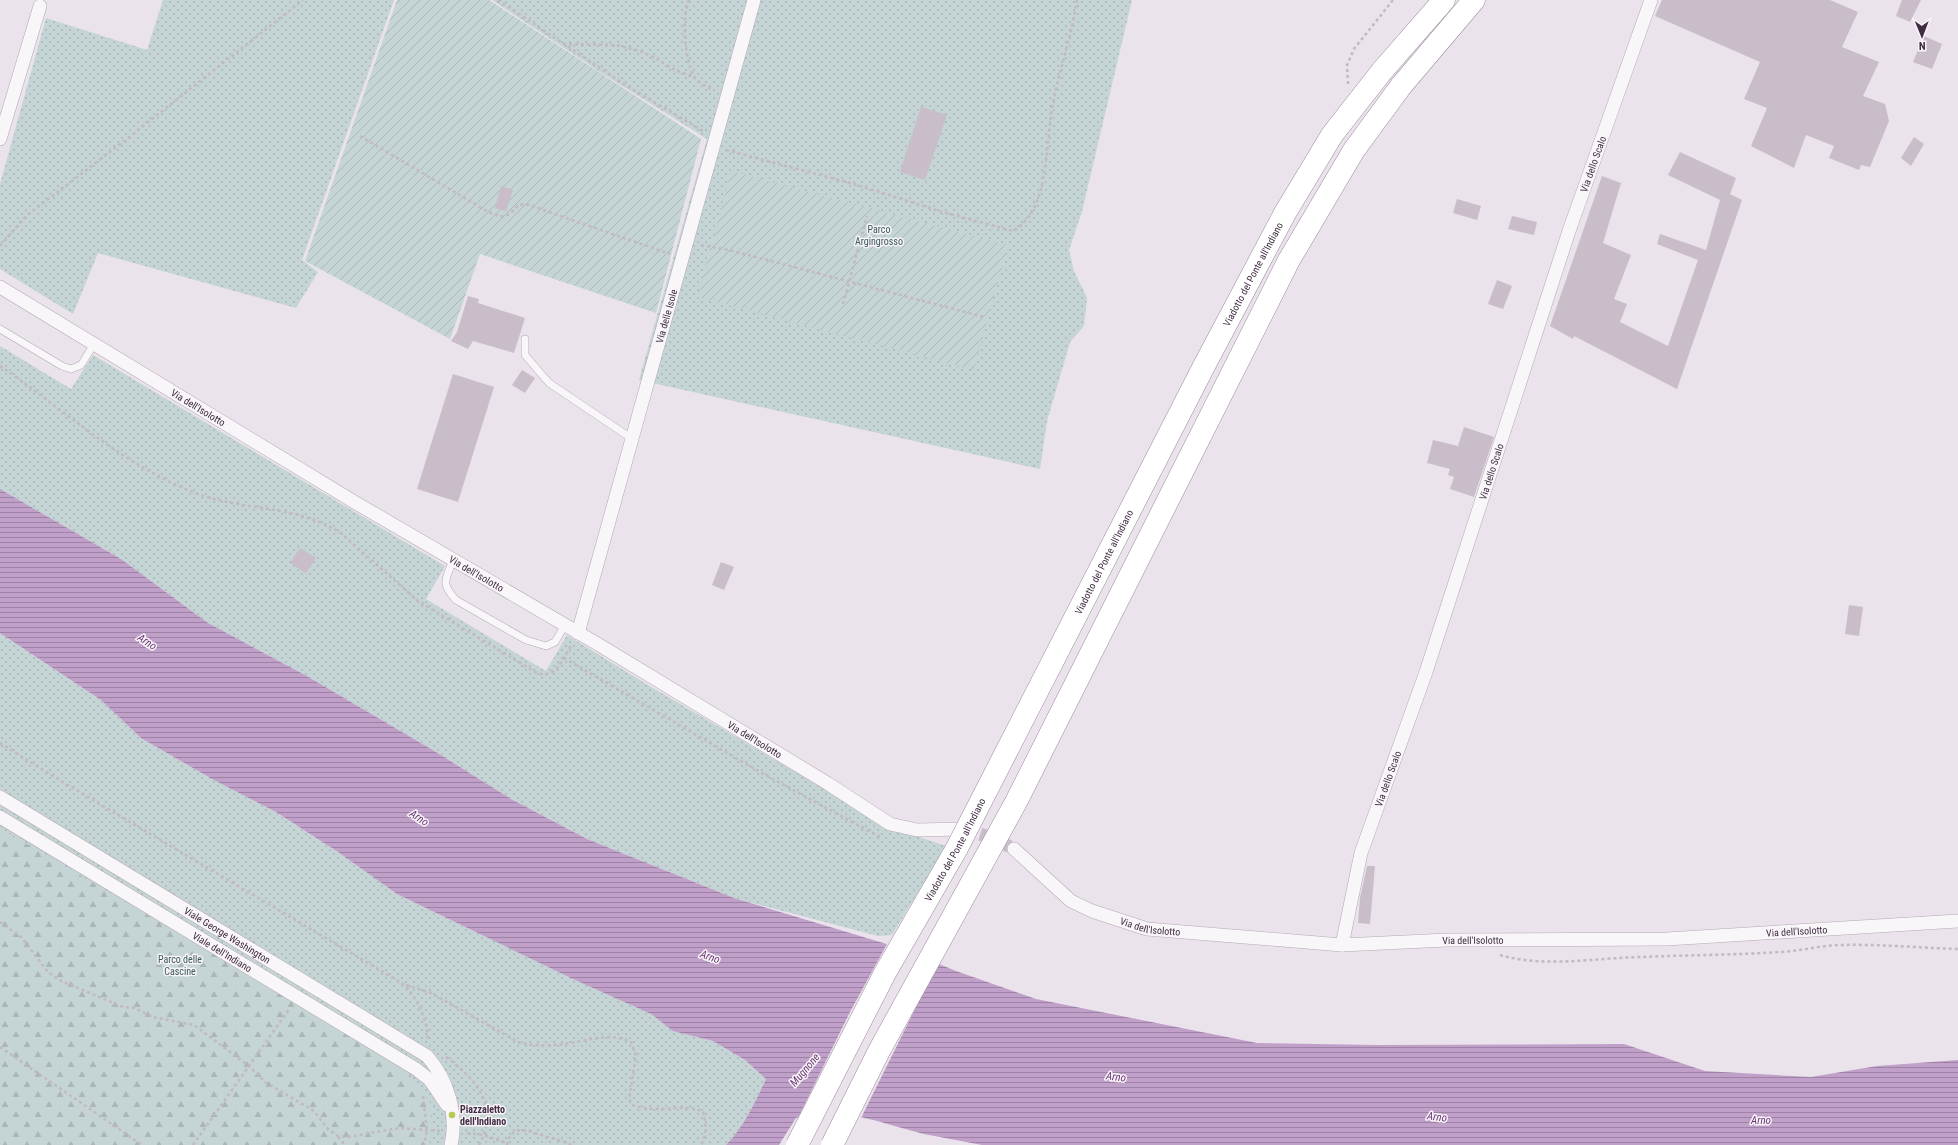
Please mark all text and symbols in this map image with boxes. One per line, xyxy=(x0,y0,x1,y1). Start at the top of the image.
north arrow xyxy=(1902,16,1942,56)
text: N xyxy=(1918,39,1926,52)
street label: Via dello Scalo xyxy=(1578,135,1608,193)
street label: Viadotto del Ponte all'Indiano xyxy=(1221,220,1285,328)
park label: Parco Argingrosso xyxy=(855,224,903,247)
street label: Via delle Isole xyxy=(653,288,679,344)
street label: Via dell'Isolotto xyxy=(169,387,227,428)
street label: Via dello Scalo xyxy=(1477,442,1505,501)
street label: Viadotto del Ponte all'Indiano xyxy=(1072,508,1135,616)
street label: Via dell'Isolotto xyxy=(447,553,506,594)
water label: Arno xyxy=(134,631,159,653)
street label: Via dell'Isolotto xyxy=(726,719,784,760)
street label: Via dello Scalo xyxy=(1373,749,1403,808)
street label: Viadotto del Ponte all'Indiano xyxy=(922,796,987,903)
water label: Arno xyxy=(406,807,431,829)
street label: Viale George Washington xyxy=(182,905,273,965)
street label: Via dell'Isolotto xyxy=(1119,915,1181,937)
street label: Via dell'Isolotto xyxy=(1766,924,1828,938)
street label: Viale dell'Indiano xyxy=(191,930,254,974)
street label: Via dell'Isolotto xyxy=(1442,934,1504,946)
water label: Arno xyxy=(698,947,722,966)
park label: Parco delle Cascine xyxy=(158,954,202,977)
water label: Mugnone xyxy=(787,1051,823,1089)
water label: Arno xyxy=(1104,1069,1127,1085)
place label: Piazzaletto dell'Indiano xyxy=(460,1104,506,1127)
water label: Arno xyxy=(1425,1109,1448,1125)
marker: Piazzaletto dell'Indiano xyxy=(447,1110,457,1120)
water label: Arno xyxy=(1750,1114,1771,1127)

